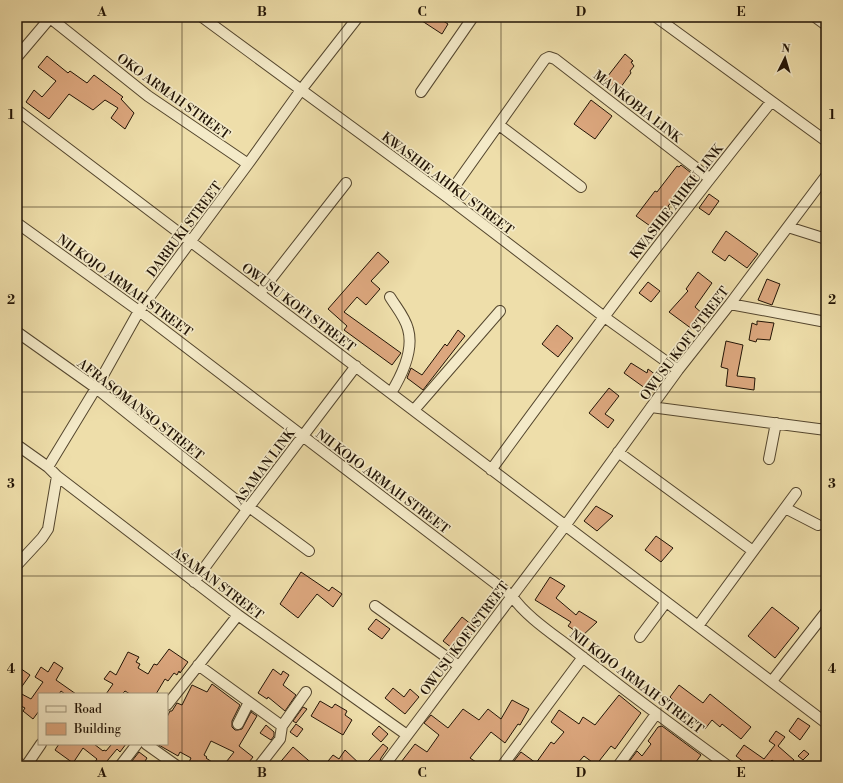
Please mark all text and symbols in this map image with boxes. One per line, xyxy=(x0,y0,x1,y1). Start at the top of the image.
text: A xyxy=(96,4,107,20)
text: B xyxy=(257,4,267,20)
text: C xyxy=(417,4,427,20)
text: D xyxy=(576,4,586,20)
text: E xyxy=(736,4,746,20)
north arrow xyxy=(765,38,805,78)
text: N xyxy=(781,42,791,56)
street label: OKO ARMAH STREET xyxy=(114,50,233,143)
street label: MANKOBIA LINK xyxy=(590,67,686,147)
text: 1 xyxy=(8,107,15,123)
text: 1 xyxy=(829,107,836,123)
street label: KWASHIE AHIKU STREET xyxy=(378,129,516,239)
street label: KWASHIE AHIKU LINK xyxy=(627,140,727,262)
street label: DARBUKI STREET xyxy=(144,179,226,280)
street label: NII KOJO ARMAH STREET xyxy=(54,231,195,340)
street label: OWUSU KOFI STREET xyxy=(238,260,358,356)
street label: OWUSU KOFI STREET xyxy=(637,284,733,404)
text: 2 xyxy=(7,292,15,308)
text: 2 xyxy=(828,292,836,308)
street label: AFRASOMANSO STREET xyxy=(73,355,207,464)
street label: ASAMAN LINK xyxy=(231,424,299,508)
street label: NII KOJO ARMAH STREET xyxy=(312,426,453,537)
text: 3 xyxy=(7,476,15,492)
text: 3 xyxy=(828,476,836,492)
street label: ASAMAN STREET xyxy=(168,544,266,623)
street label: OWUSU KOFI STREET xyxy=(417,579,513,699)
street label: NII KOJO ARMAH STREET xyxy=(566,626,707,737)
text: 4 xyxy=(7,661,16,677)
text: 4 xyxy=(828,661,837,677)
legend xyxy=(38,693,168,745)
text: Road xyxy=(74,702,102,717)
text: Building xyxy=(73,722,122,737)
text: A xyxy=(96,765,107,781)
text: B xyxy=(257,765,267,781)
text: C xyxy=(417,765,427,781)
text: D xyxy=(576,765,586,781)
text: E xyxy=(736,765,746,781)

